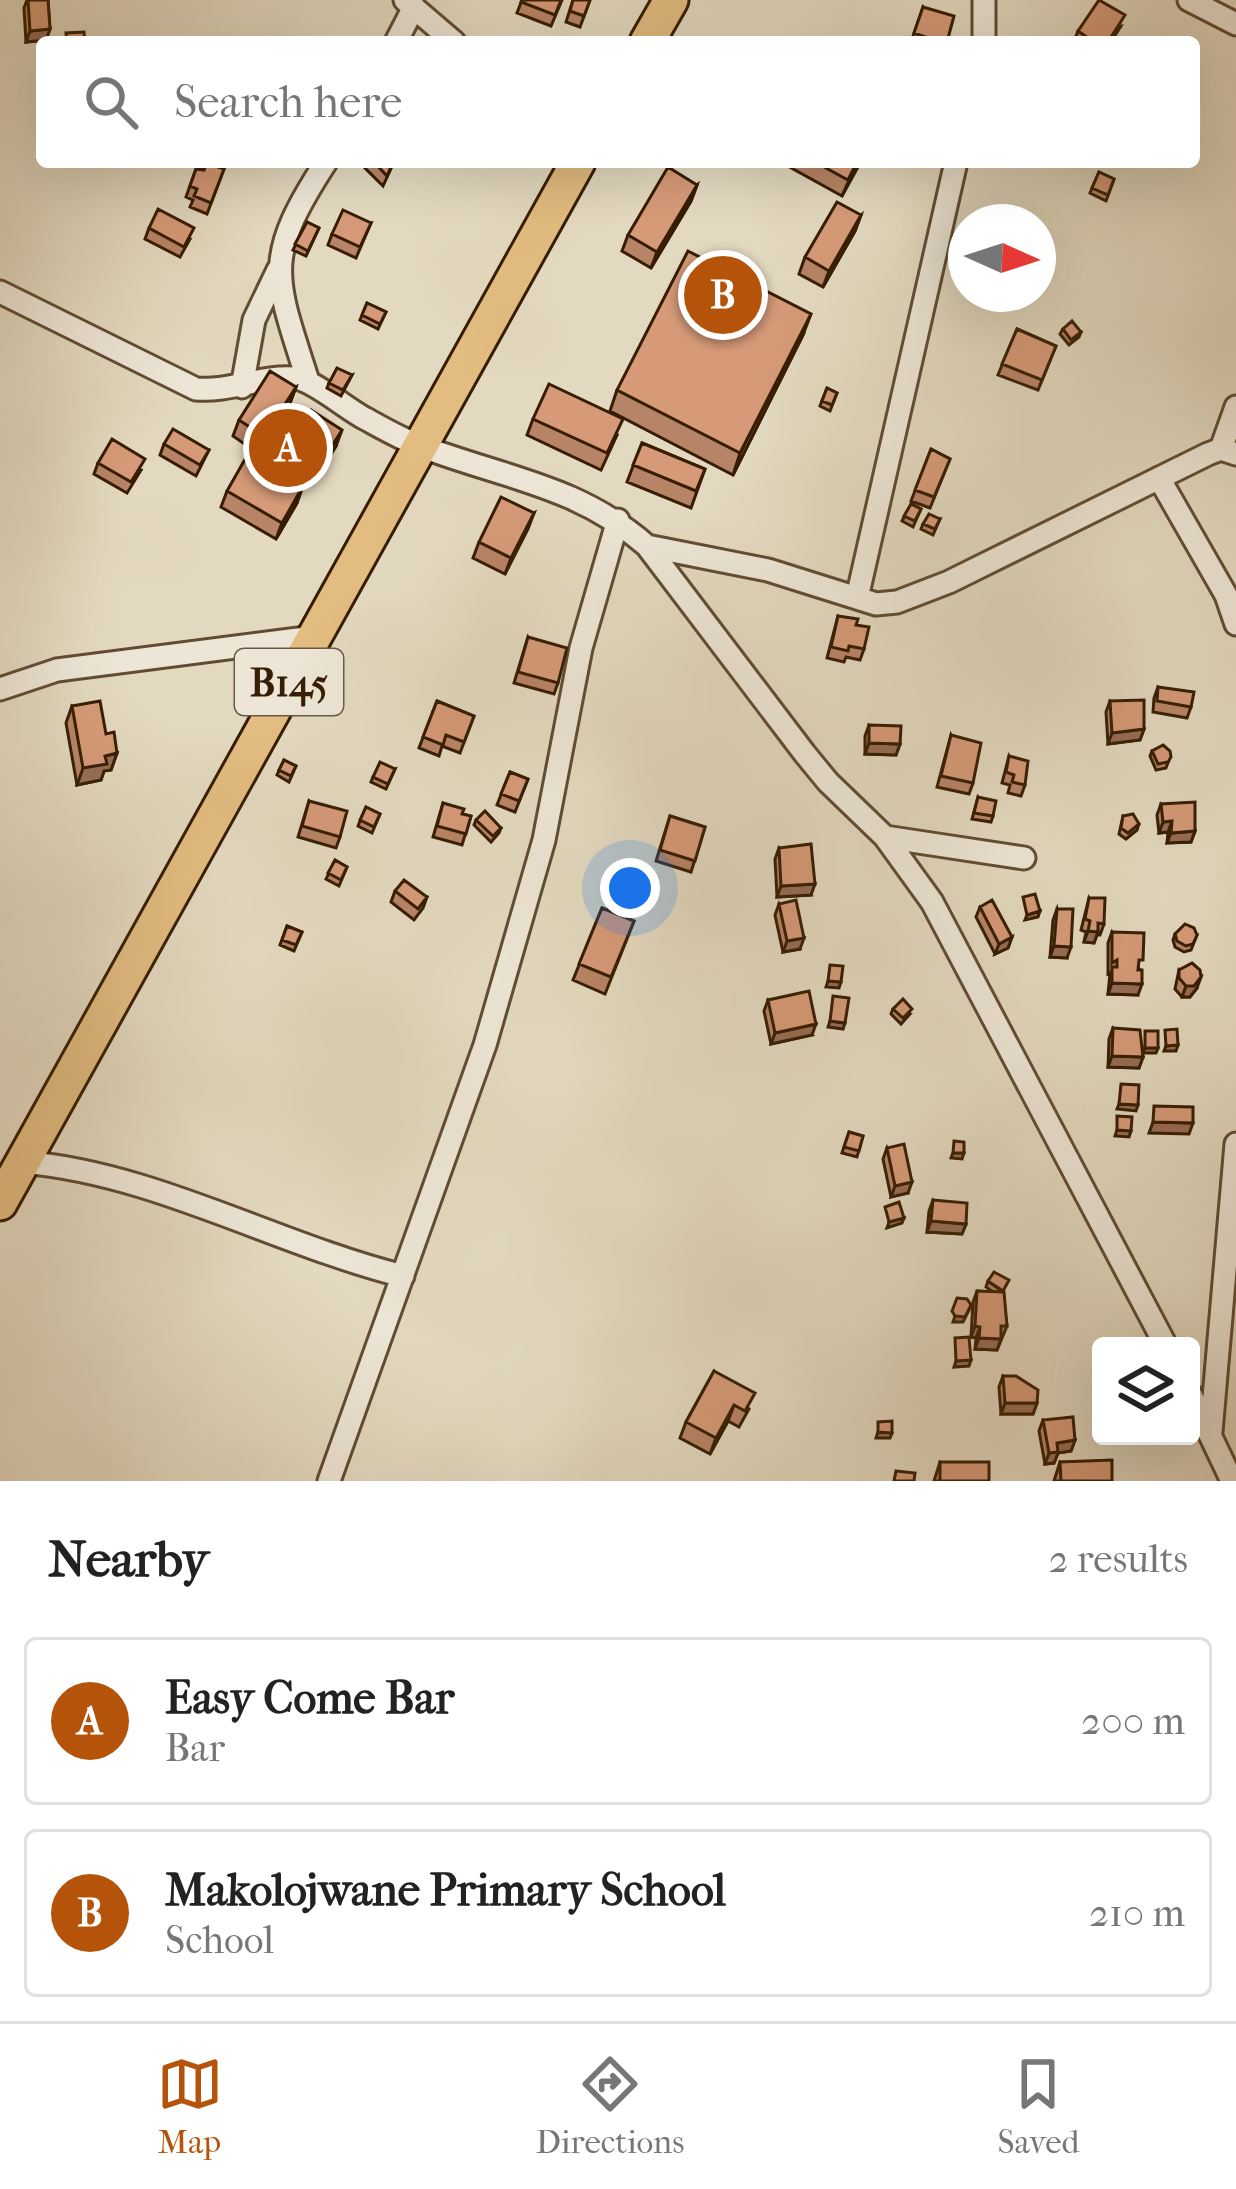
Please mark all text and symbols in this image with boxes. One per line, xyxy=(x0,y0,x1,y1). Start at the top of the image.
search box xyxy=(36,36,1200,168)
icon: search xyxy=(78,69,144,135)
text: Search here xyxy=(174,76,402,129)
north arrow xyxy=(948,204,1056,312)
pin: B xyxy=(684,250,762,340)
pin: A xyxy=(249,403,327,493)
road number: B145 xyxy=(235,649,343,715)
your location xyxy=(600,858,660,918)
map controls xyxy=(1092,1337,1200,1445)
button: layers xyxy=(1092,1337,1200,1445)
text: Nearby xyxy=(48,1529,209,1589)
text: 2 results xyxy=(1049,1536,1188,1582)
text: Easy Come Bar xyxy=(165,1672,455,1725)
text: A xyxy=(77,1698,103,1744)
text: 200 m xyxy=(1081,1698,1185,1744)
text: Bar xyxy=(165,1725,225,1771)
text: Makolojwane Primary School xyxy=(165,1864,726,1917)
text: B xyxy=(77,1890,103,1936)
text: 210 m xyxy=(1089,1890,1185,1936)
text: School xyxy=(165,1917,274,1963)
tab: Map xyxy=(157,2051,223,2162)
tab: Directions xyxy=(536,2051,684,2162)
tab: Saved xyxy=(998,2051,1079,2162)

